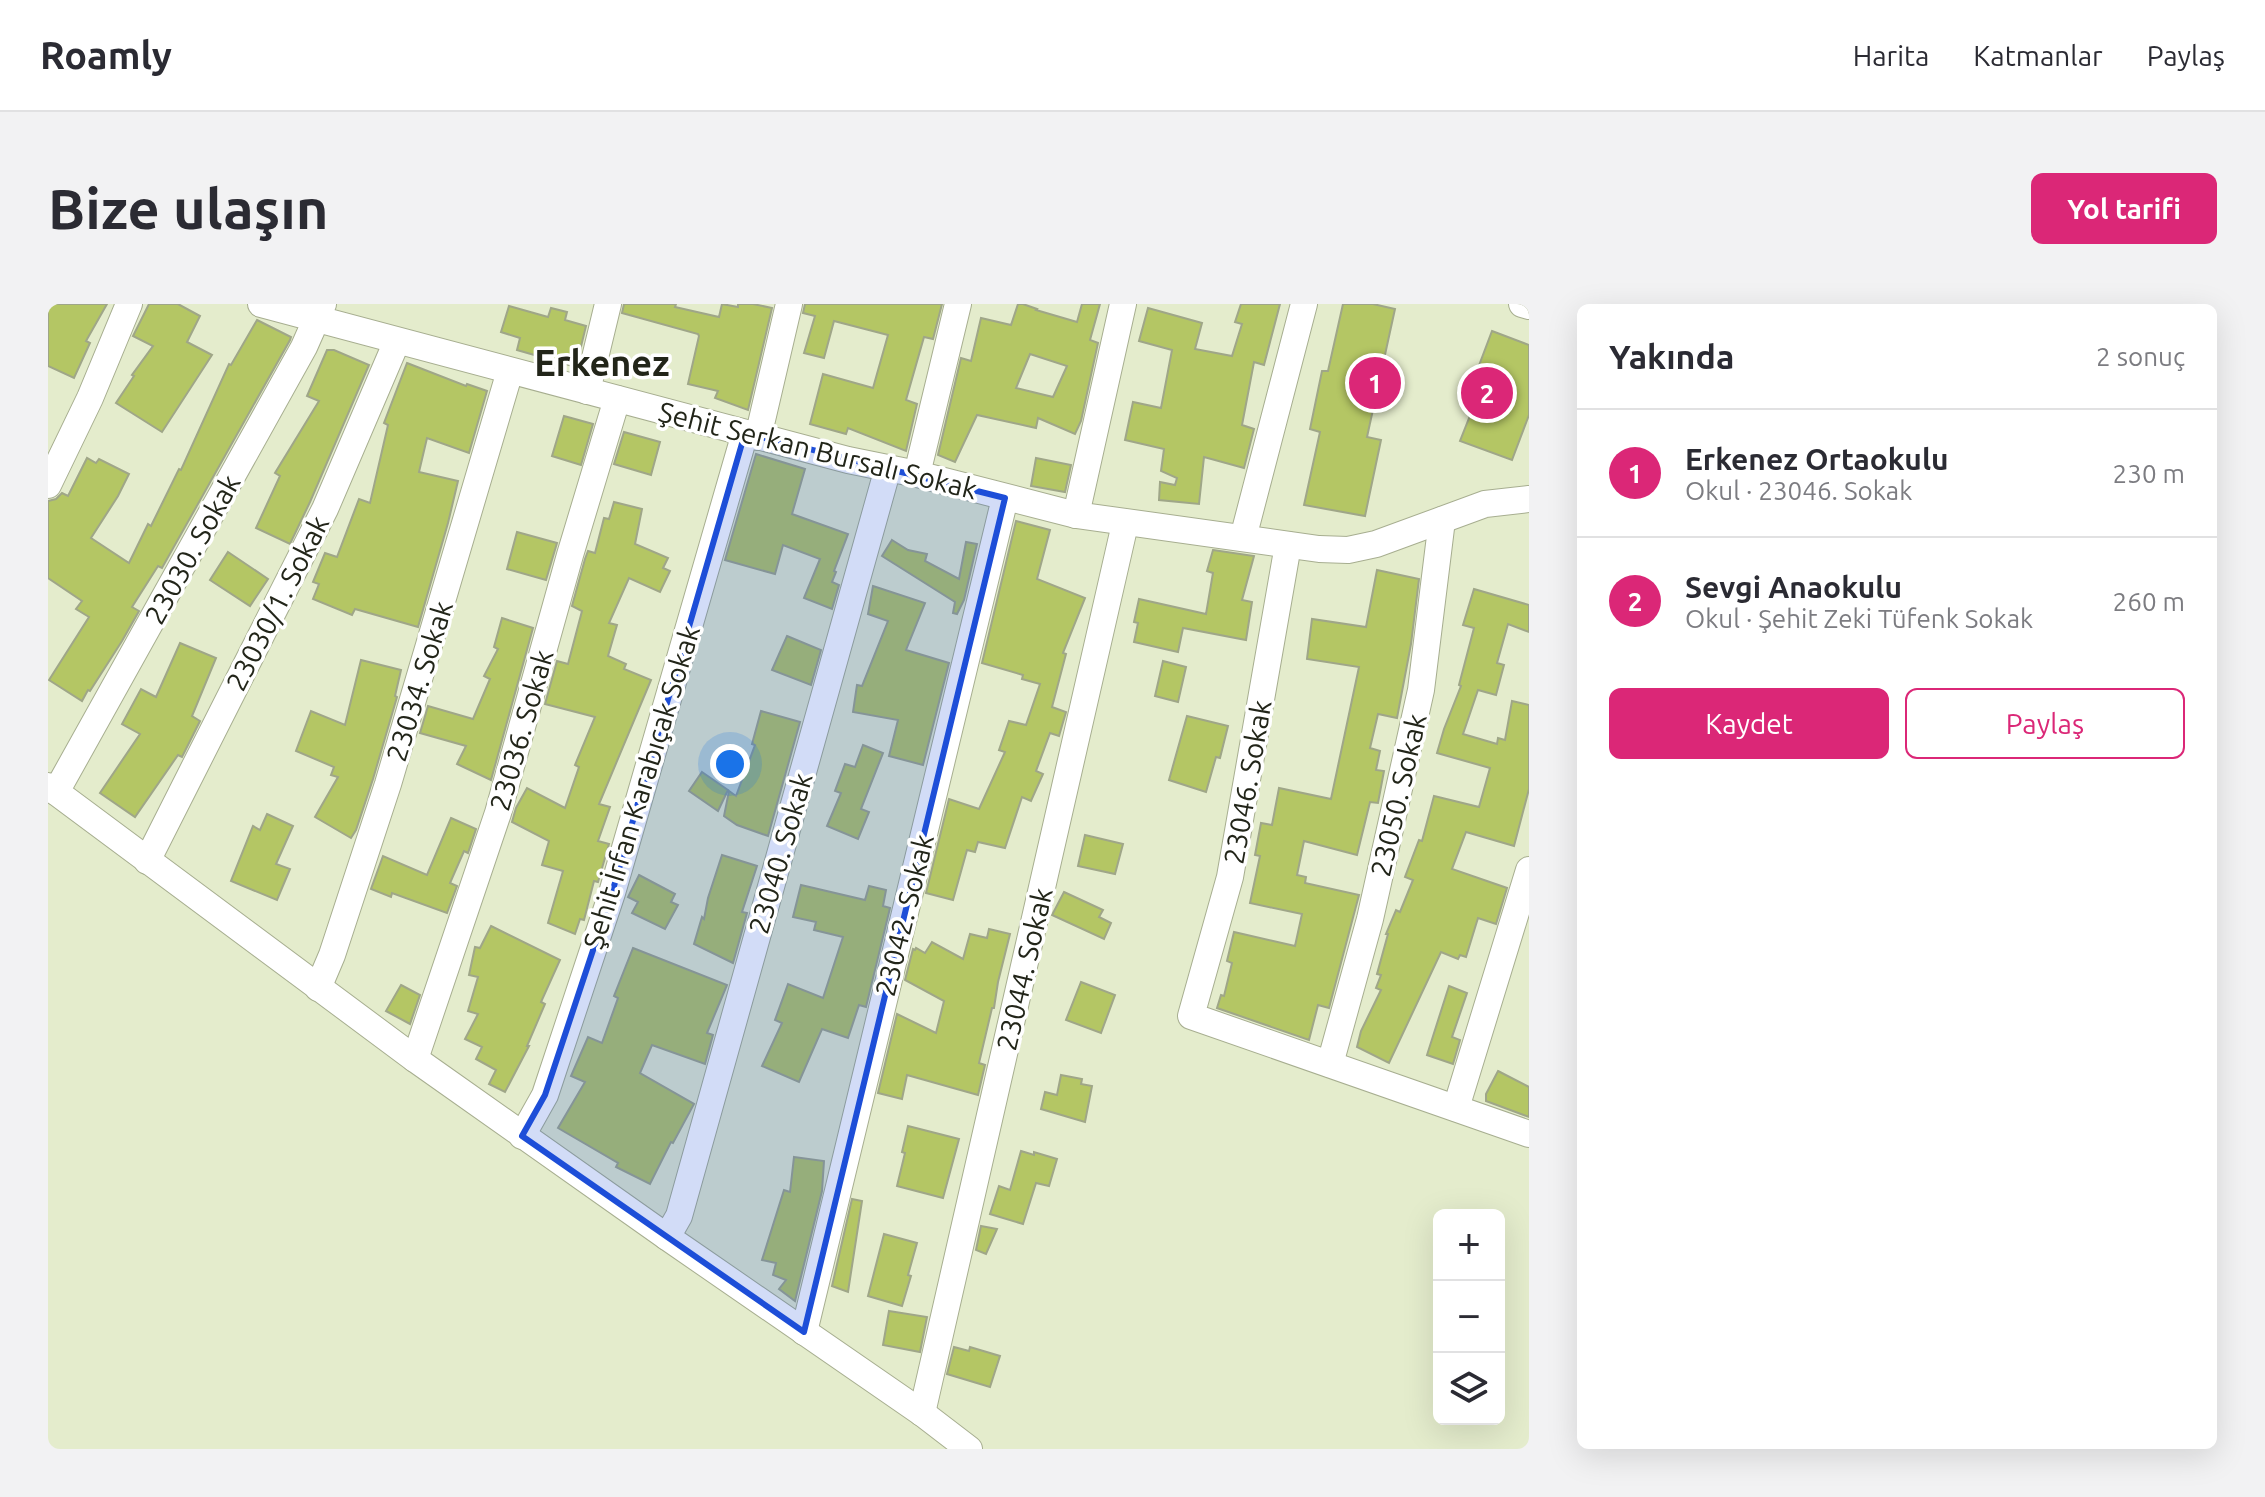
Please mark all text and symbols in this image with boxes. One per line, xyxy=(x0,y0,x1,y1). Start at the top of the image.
text: Roamly xyxy=(40,34,172,76)
text: Harita xyxy=(1853,40,1929,71)
text: Katmanlar xyxy=(1973,40,2103,71)
text: Paylaş xyxy=(2147,40,2225,71)
button: Yol tarifi xyxy=(2031,173,2217,244)
text: Bize ulaşın xyxy=(48,177,328,240)
text: Yakında xyxy=(1609,337,1734,375)
district label: Erkenez xyxy=(534,342,670,383)
text: 2 sonuç xyxy=(2096,342,2185,371)
pin: 1 xyxy=(1349,353,1401,413)
pin: 2 xyxy=(1461,363,1513,423)
street label: Şehit Serkan Bursalı Sokak xyxy=(656,395,980,505)
text: Erkenez Ortaokulu xyxy=(1685,442,1949,476)
text: 1 xyxy=(1628,459,1642,488)
text: 230 m xyxy=(2113,459,2185,488)
street label: 23030. Sokak xyxy=(138,469,246,629)
text: Okul · 23046. Sokak xyxy=(1685,476,1912,505)
street label: 23030/1. Sokak xyxy=(220,510,334,696)
text: Sevgi Anaokulu xyxy=(1685,570,1902,604)
text: 2 xyxy=(1628,587,1642,616)
text: 260 m xyxy=(2113,587,2185,616)
street label: 23034. Sokak xyxy=(380,597,458,765)
text: Okul · Şehit Zeki Tüfenk Sokak xyxy=(1685,604,2033,633)
street label: Şehit İrfan Karabıçak Sokak xyxy=(577,621,705,953)
street label: 23036. Sokak xyxy=(483,646,559,814)
button: Kaydet xyxy=(1609,688,1889,759)
button: Paylaş xyxy=(1905,688,2185,759)
street label: 23046. Sokak xyxy=(1217,698,1277,866)
street label: 23050. Sokak xyxy=(1364,711,1432,879)
your location xyxy=(710,744,750,784)
street label: 23040. Sokak xyxy=(742,769,818,937)
street label: 23042. Sokak xyxy=(869,831,939,999)
street label: 23044. Sokak xyxy=(990,885,1058,1053)
map controls xyxy=(1433,1209,1505,1425)
button: + xyxy=(1433,1209,1505,1281)
button: − xyxy=(1433,1281,1505,1353)
button: layers xyxy=(1433,1353,1505,1425)

